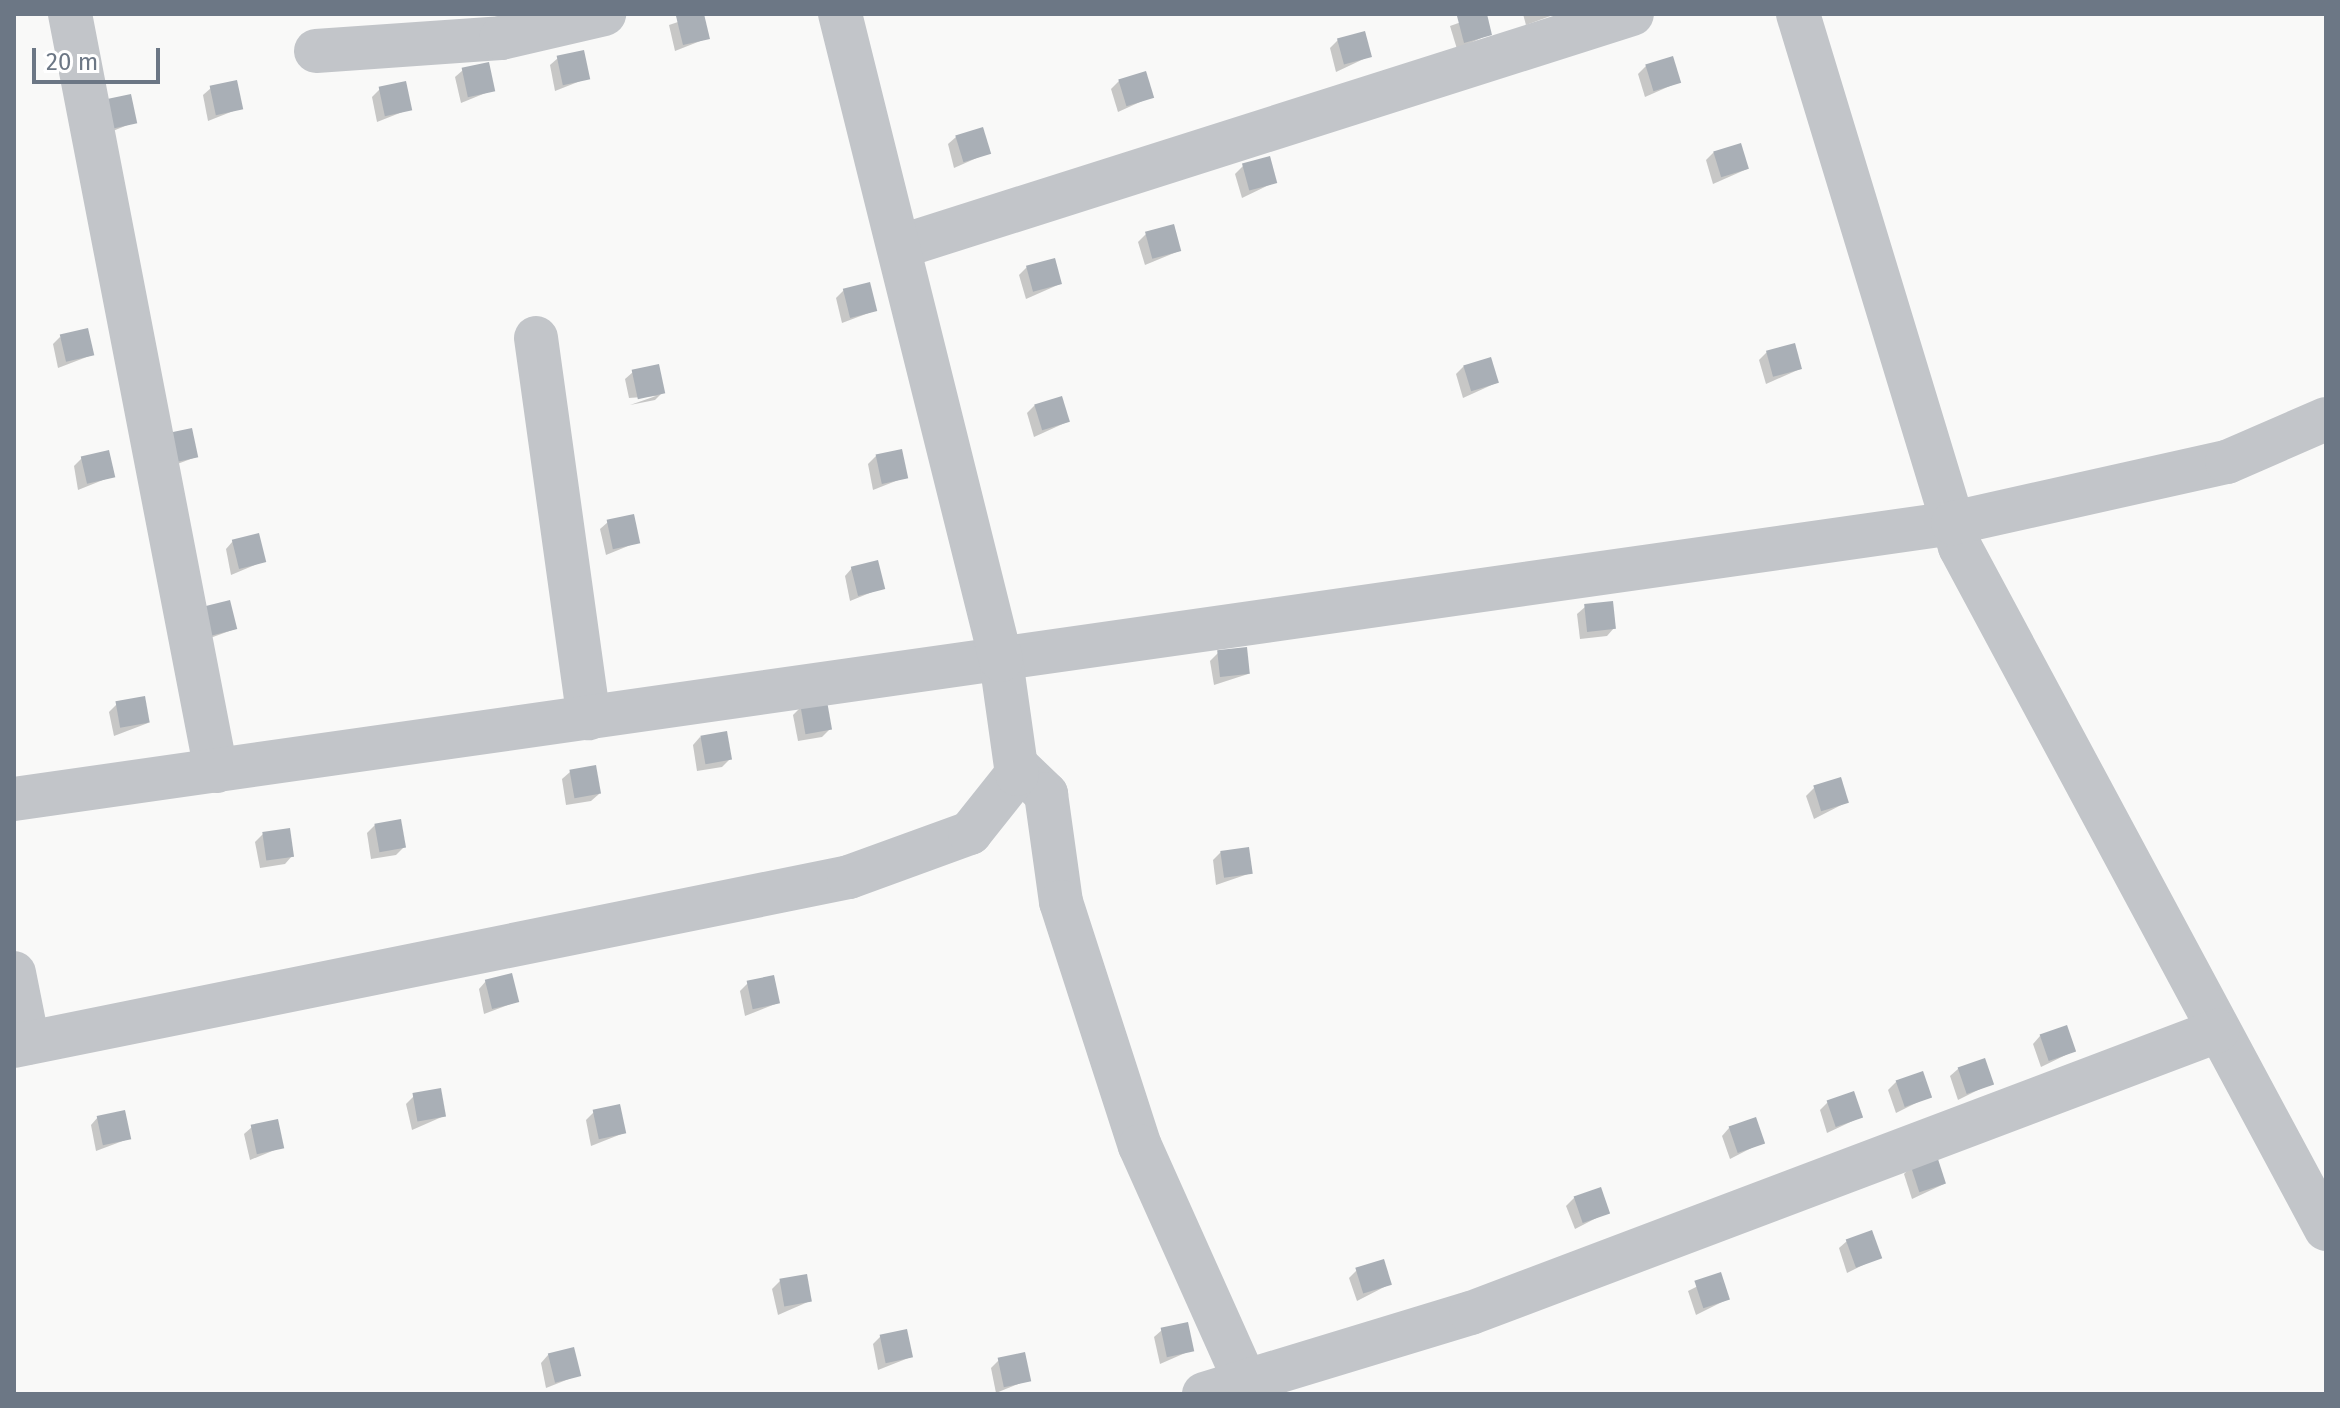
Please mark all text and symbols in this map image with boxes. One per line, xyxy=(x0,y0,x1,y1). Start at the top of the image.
scale bar xyxy=(36,32,164,82)
text: 20 m xyxy=(46,48,98,76)

